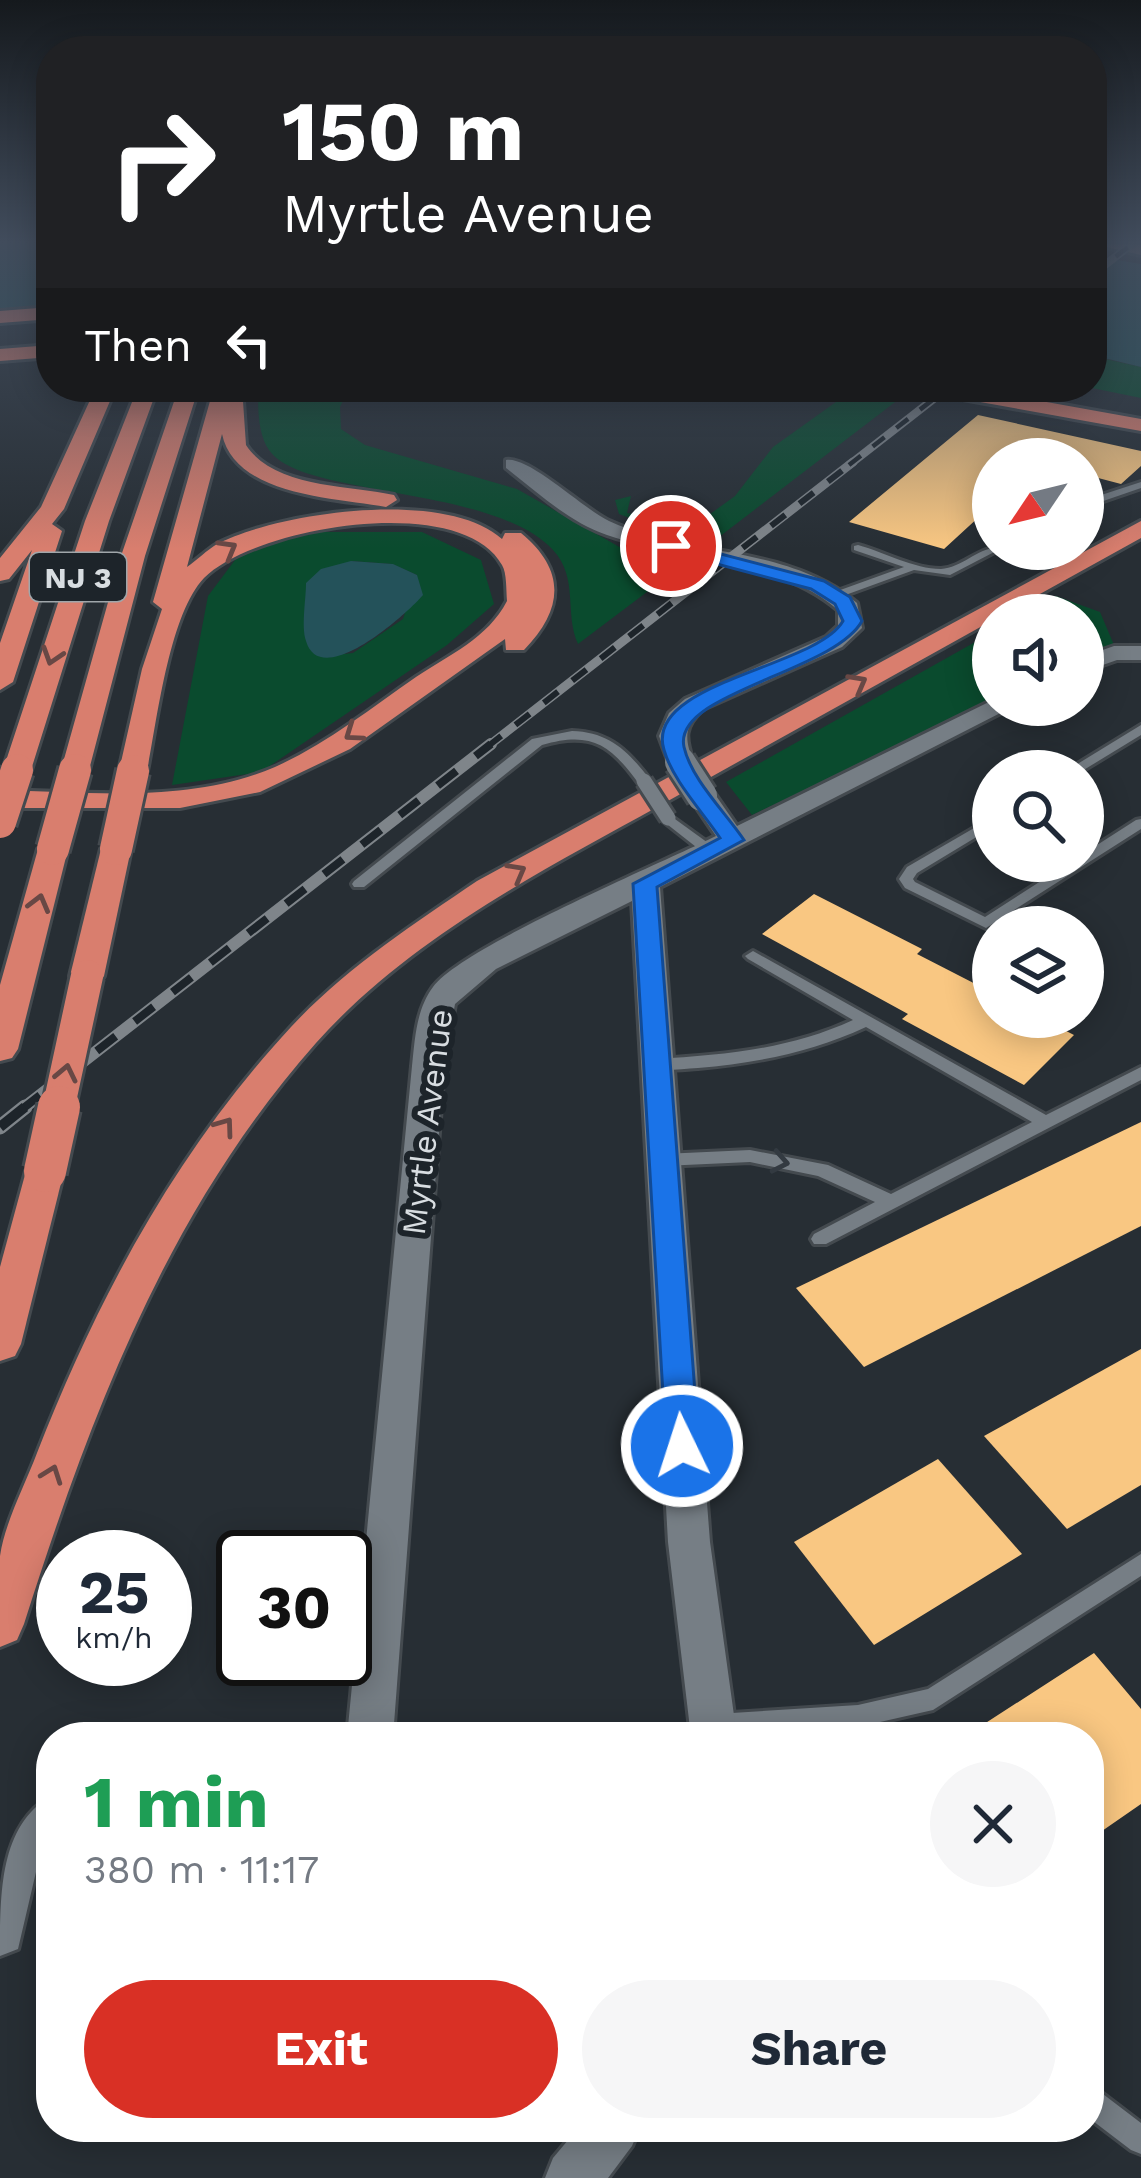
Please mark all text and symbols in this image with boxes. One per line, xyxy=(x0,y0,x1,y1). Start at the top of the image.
text: 150 m xyxy=(282,82,524,180)
icon: right xyxy=(84,84,240,240)
text: Myrtle Avenue xyxy=(282,182,654,245)
icon: left xyxy=(216,312,282,378)
text: Then xyxy=(84,319,192,372)
north arrow xyxy=(972,438,1104,570)
map controls xyxy=(972,438,1104,1038)
pin xyxy=(620,495,722,597)
icon: arrive xyxy=(638,513,704,579)
one-way arrow xyxy=(215,540,237,563)
road number: NJ 3 xyxy=(30,553,126,601)
button: sound xyxy=(972,594,1104,726)
one-way arrow xyxy=(42,645,67,666)
one-way arrow xyxy=(845,674,866,697)
one-way arrow xyxy=(344,719,366,741)
button: search xyxy=(972,750,1104,882)
one-way arrow xyxy=(504,863,525,886)
one-way arrow xyxy=(24,893,49,914)
button: layers xyxy=(972,906,1104,1038)
street label: Myrtle Avenue xyxy=(394,1007,460,1237)
one-way arrow xyxy=(52,1064,77,1084)
one-way arrow xyxy=(210,1118,232,1139)
one-way arrow xyxy=(769,1148,789,1174)
position arrow xyxy=(619,1383,745,1509)
one-way arrow xyxy=(38,1465,62,1486)
speed limit sign: 30 xyxy=(216,1530,372,1686)
text: 25 xyxy=(79,1557,149,1628)
text: km/h xyxy=(75,1620,153,1655)
text: 1 min xyxy=(84,1760,269,1844)
button: close xyxy=(930,1761,1056,1887)
text: 380 m · 11:17 xyxy=(84,1847,319,1892)
button: Exit xyxy=(84,1980,558,2118)
button: Share xyxy=(582,1980,1056,2118)

